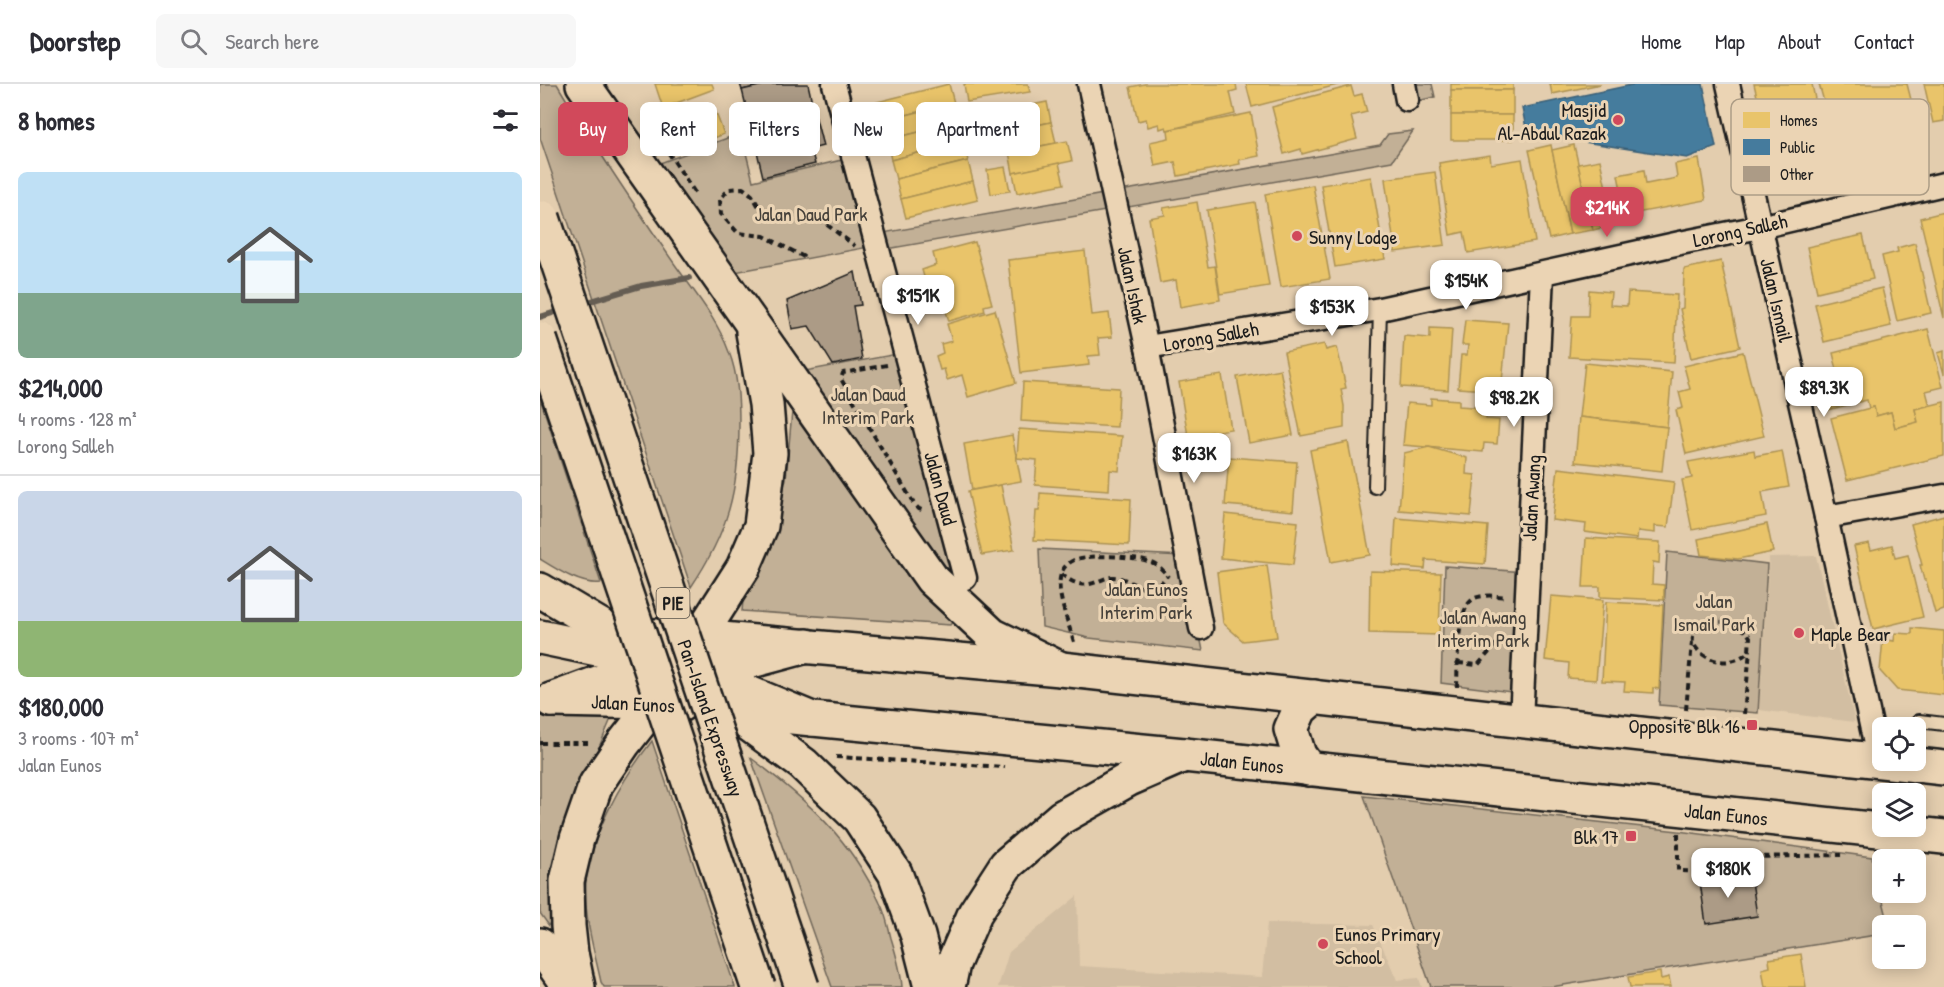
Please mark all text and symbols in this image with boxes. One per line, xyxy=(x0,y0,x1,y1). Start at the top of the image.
search box xyxy=(156,14,576,68)
text: Doorstep xyxy=(30,22,120,60)
icon: search xyxy=(177,25,210,58)
text: Search here xyxy=(225,26,319,56)
text: Home xyxy=(1641,27,1682,56)
text: Map xyxy=(1715,27,1745,56)
text: About xyxy=(1778,27,1821,56)
text: Contact xyxy=(1854,27,1914,56)
place label: Masjid Al-Abdul Razak xyxy=(1498,96,1606,146)
legend xyxy=(1731,99,1929,195)
chip: Buy xyxy=(558,102,628,156)
chip: Rent xyxy=(640,102,717,156)
chip: Filters xyxy=(729,102,820,156)
chip: New xyxy=(832,102,904,156)
chip: Apartment xyxy=(916,102,1040,156)
text: 8 homes xyxy=(18,103,95,138)
icon: filters xyxy=(489,104,522,137)
text: Homes xyxy=(1780,109,1817,131)
marker: Masjid Al-Abdul Razak xyxy=(1611,113,1625,127)
text: Public xyxy=(1780,136,1816,158)
text: Other xyxy=(1780,163,1814,185)
pin: $214K xyxy=(1565,187,1649,238)
text: $214K xyxy=(1585,193,1629,220)
park label: Jalan Daud Park xyxy=(754,200,868,227)
street label: Lorong Salleh xyxy=(1690,207,1790,253)
icon: home xyxy=(216,211,324,319)
place label: Sunny Lodge xyxy=(1309,223,1398,250)
marker: Sunny Lodge xyxy=(1290,229,1304,243)
street label: Jalan Ishak xyxy=(1112,244,1154,326)
street label: Jalan Ismail xyxy=(1754,255,1800,345)
pin: $154K xyxy=(1424,260,1508,311)
text: $154K xyxy=(1444,266,1488,293)
pin: $151K xyxy=(876,275,960,326)
text: $151K xyxy=(896,281,940,308)
pin: $153K xyxy=(1290,286,1374,337)
text: $153K xyxy=(1309,292,1355,319)
street label: Lorong Salleh xyxy=(1161,314,1261,358)
pin: $89.3K xyxy=(1775,367,1873,418)
text: $214,000 xyxy=(18,370,103,405)
text: $89.3K xyxy=(1799,373,1849,400)
pin: $98.2K xyxy=(1465,377,1563,428)
park label: Jalan Daud Interim Park xyxy=(822,380,914,430)
text: $98.2K xyxy=(1489,383,1539,410)
text: 4 rooms · 128 m² xyxy=(18,405,137,432)
text: Lorong Salleh xyxy=(18,432,114,459)
pin: $163K xyxy=(1152,433,1236,484)
text: $163K xyxy=(1172,439,1216,466)
street label: Jalan Daud xyxy=(918,448,964,528)
street label: Jalan Awang xyxy=(1515,454,1547,542)
icon: home xyxy=(216,530,324,638)
park label: Jalan Eunos Interim Park xyxy=(1100,575,1192,625)
park label: Jalan Ismail Park xyxy=(1673,587,1755,637)
road number: PIE xyxy=(656,588,690,618)
park label: Jalan Awang Interim Park xyxy=(1437,603,1529,653)
place label: Maple Bear xyxy=(1811,620,1891,647)
marker: Maple Bear xyxy=(1792,626,1806,640)
street label: Pan-Island Expressway xyxy=(671,636,751,800)
street label: Jalan Eunos xyxy=(591,687,676,719)
text: $180,000 xyxy=(18,689,104,724)
place label: Opposite Blk 16 xyxy=(1628,712,1740,739)
map controls xyxy=(1872,717,1926,969)
button: locate xyxy=(1872,717,1926,771)
marker: Opposite Blk 16 xyxy=(1745,718,1759,732)
text: 3 rooms · 107 m² xyxy=(18,724,139,751)
street label: Jalan Eunos xyxy=(1199,744,1285,780)
text: Jalan Eunos xyxy=(18,751,102,778)
button: layers xyxy=(1872,783,1926,837)
street label: Jalan Eunos xyxy=(1683,796,1769,832)
place label: Blk 17 xyxy=(1573,823,1619,850)
marker: Blk 17 xyxy=(1624,829,1638,843)
pin: $180K xyxy=(1686,848,1770,899)
button: + xyxy=(1872,849,1926,903)
text: $180K xyxy=(1705,854,1751,881)
button: − xyxy=(1872,915,1926,969)
place label: Eunos Primary School xyxy=(1335,920,1441,970)
marker: Eunos Primary School xyxy=(1316,937,1330,951)

